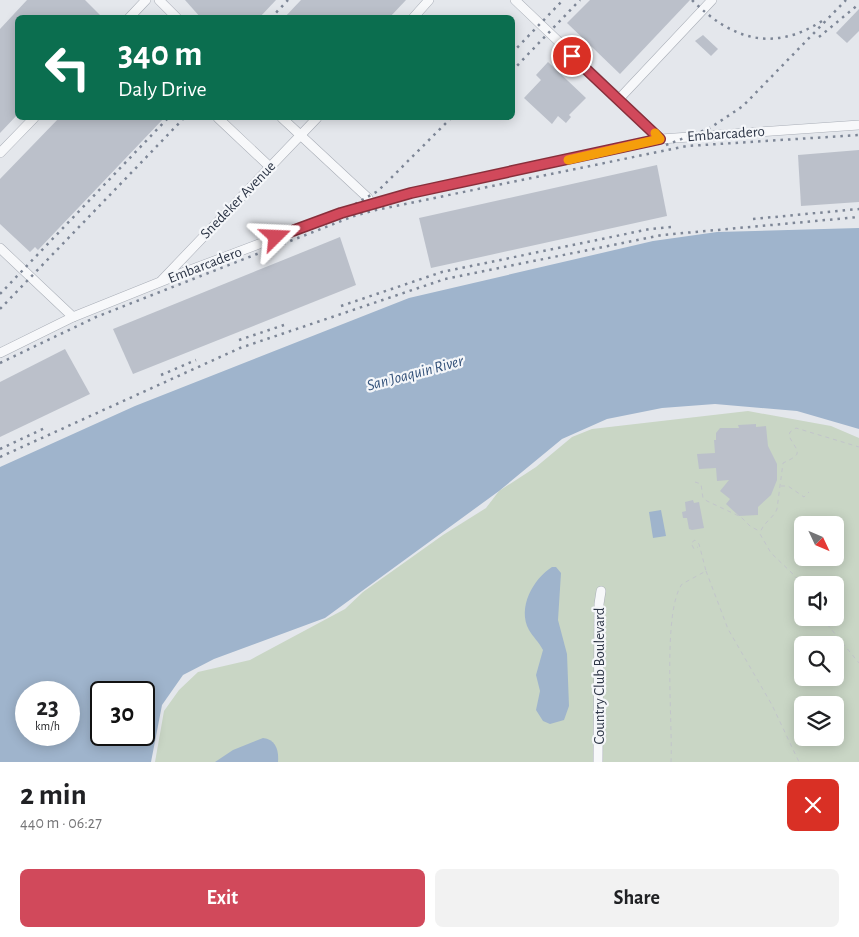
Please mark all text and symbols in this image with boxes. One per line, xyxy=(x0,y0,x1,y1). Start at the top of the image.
icon: left xyxy=(35,35,100,100)
pin xyxy=(551,35,593,77)
text: 340 m xyxy=(118,37,202,72)
icon: arrive xyxy=(558,42,586,70)
text: Daly Drive xyxy=(118,78,207,100)
street label: Embarcadero xyxy=(687,124,765,144)
street label: Snedeker Avenue xyxy=(198,158,278,241)
position arrow xyxy=(249,210,301,262)
street label: Embarcadero xyxy=(166,244,244,286)
water label: San Joaquin River xyxy=(365,352,466,395)
north arrow xyxy=(794,516,844,566)
map controls xyxy=(794,516,844,746)
button: sound xyxy=(794,576,844,626)
street label: Country Club Boulevard xyxy=(592,607,607,745)
button: search xyxy=(794,636,844,686)
speed limit sign: 30 xyxy=(90,681,155,746)
text: 23 xyxy=(36,695,59,720)
button: layers xyxy=(794,696,844,746)
text: km/h xyxy=(35,720,60,732)
button: close xyxy=(787,779,839,831)
text: 2 min xyxy=(20,780,87,810)
text: 440 m · 06:27 xyxy=(20,815,102,831)
button: Exit xyxy=(20,869,425,927)
button: Share xyxy=(435,869,839,927)

